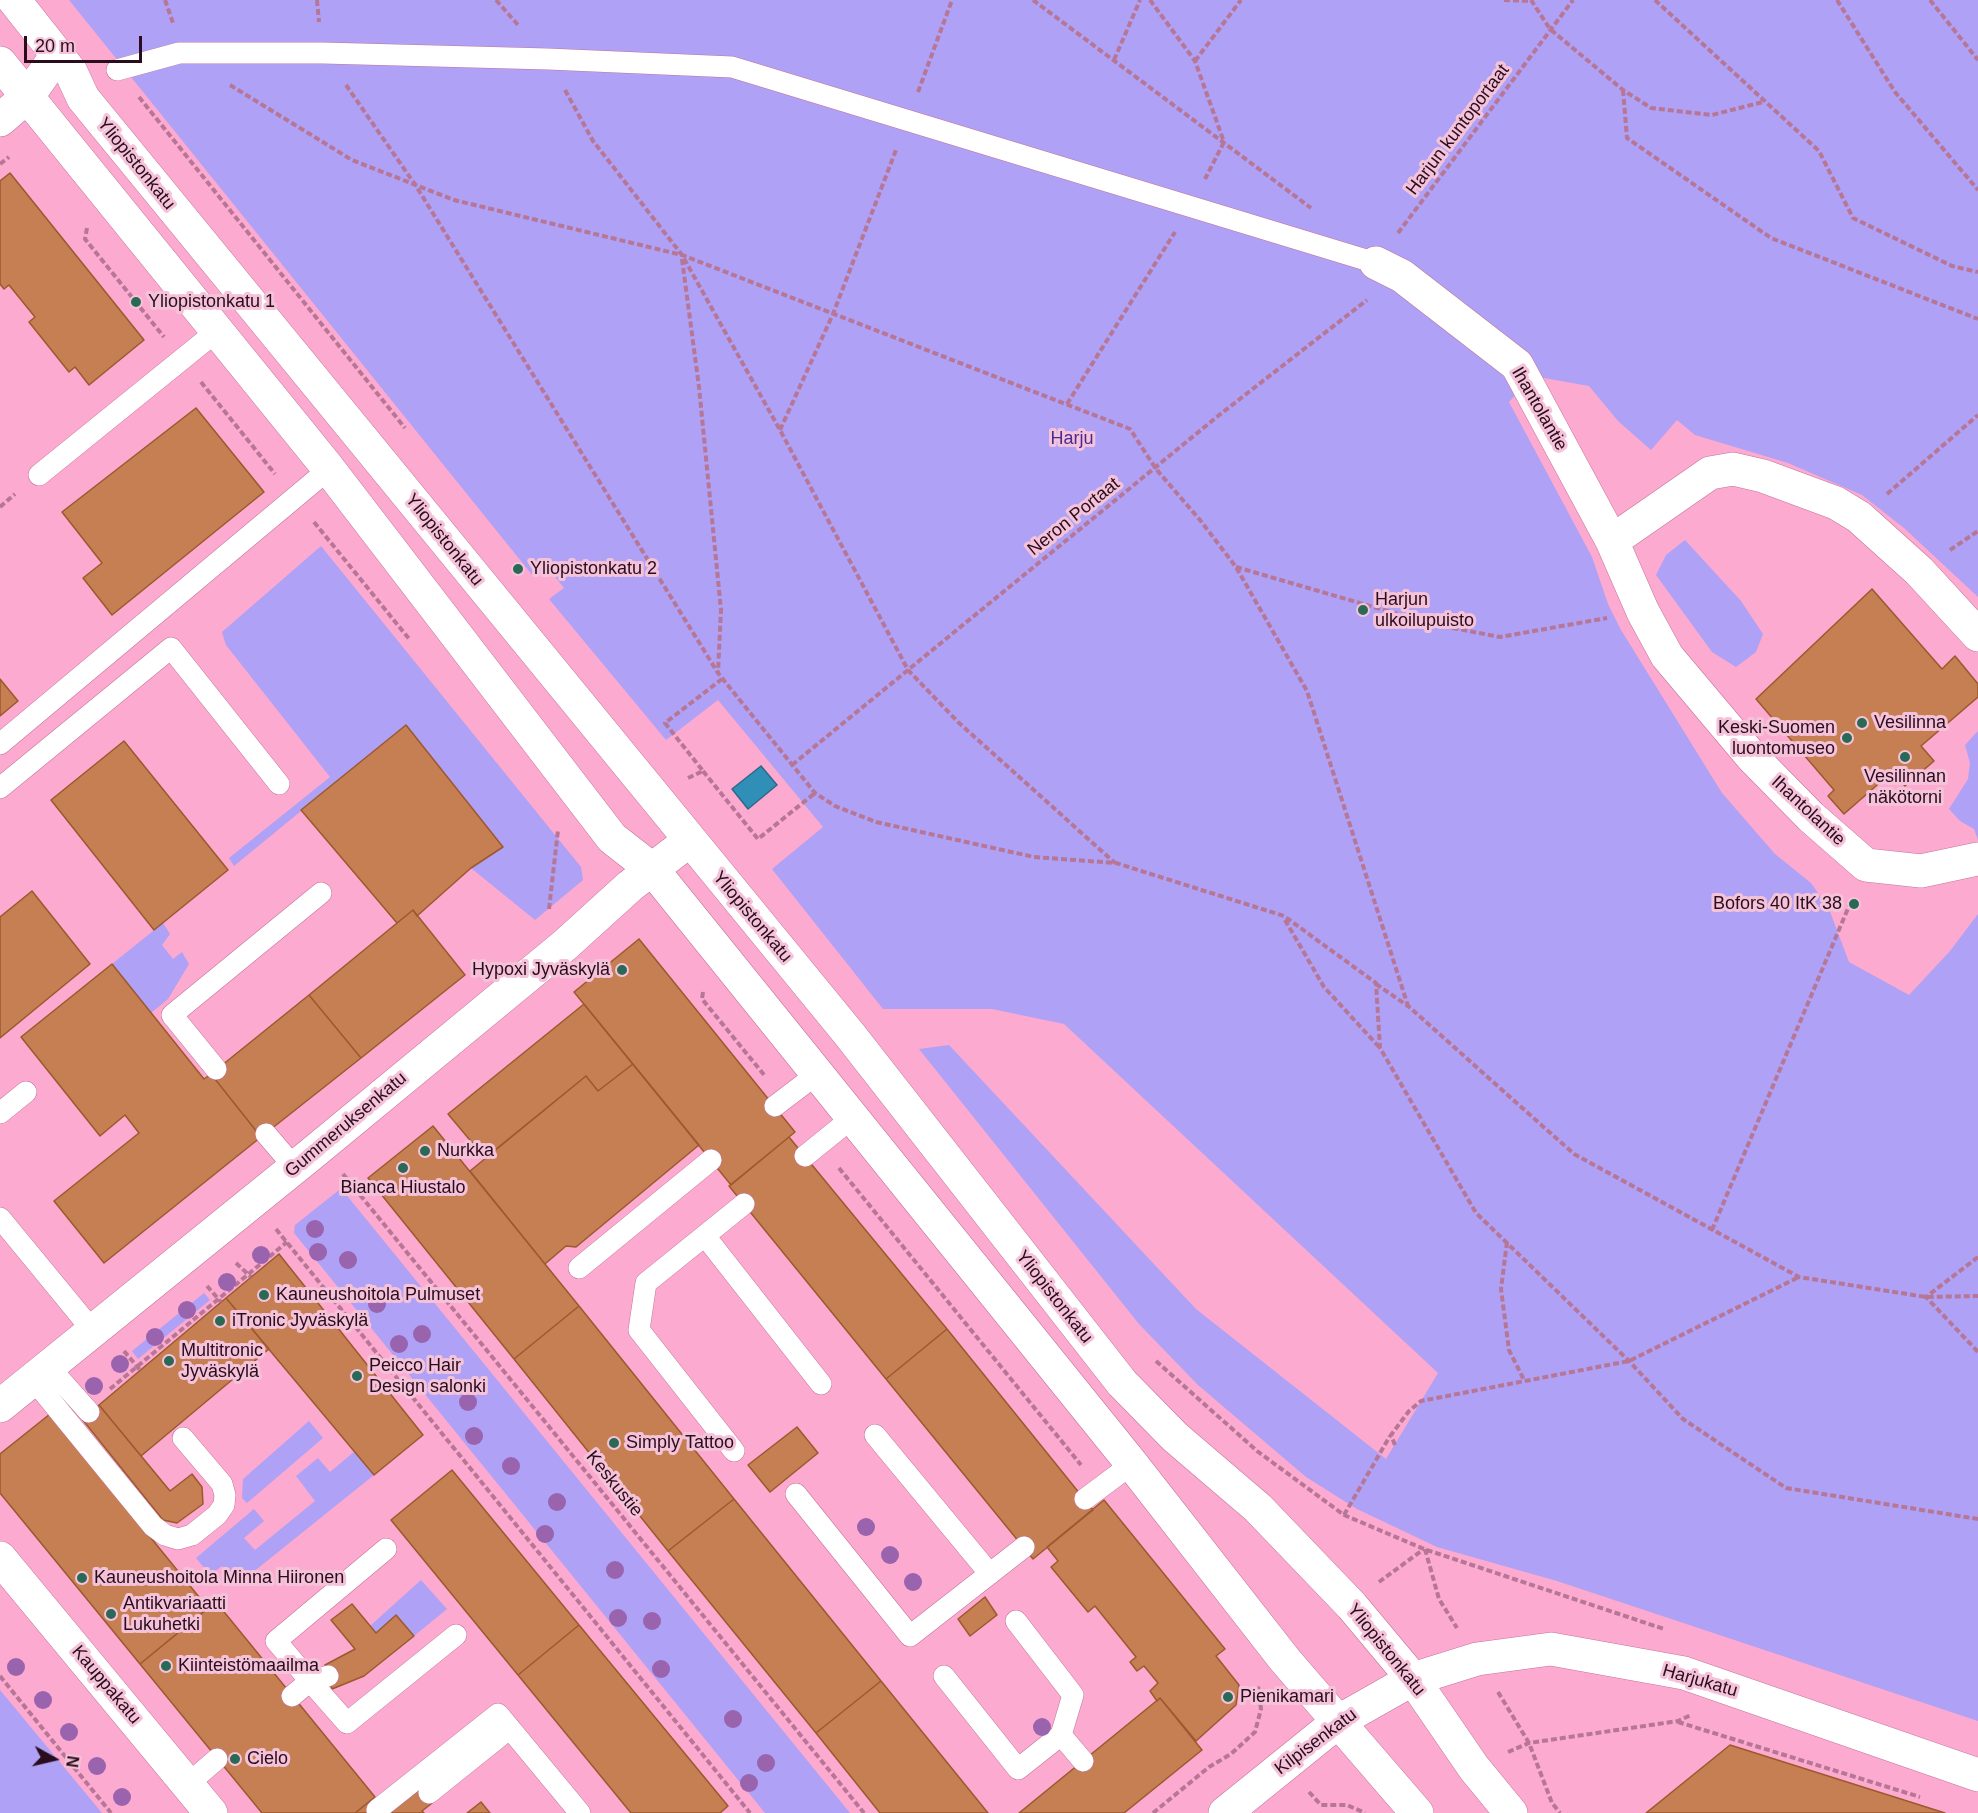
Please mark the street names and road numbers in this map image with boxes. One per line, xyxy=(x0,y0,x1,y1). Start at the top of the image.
street label: Harjun kuntoportaat xyxy=(1402,60,1514,200)
street label: Yliopistonkatu xyxy=(92,114,180,214)
street label: Ihantolantie xyxy=(1506,363,1572,455)
street label: Neron Portaat xyxy=(1024,473,1124,561)
street label: Yliopistonkatu xyxy=(400,490,488,590)
street label: Ihantolantie xyxy=(1767,771,1849,851)
street label: Yliopistonkatu xyxy=(708,867,796,967)
street label: Gummeruksenkatu xyxy=(281,1068,411,1182)
street label: Yliopistonkatu xyxy=(1011,1246,1097,1348)
street label: Keskustie xyxy=(581,1447,647,1521)
street label: Yliopistonkatu xyxy=(1342,1600,1430,1700)
street label: Kauppakatu xyxy=(67,1641,145,1729)
street label: Harjukatu xyxy=(1660,1660,1740,1702)
street label: Kilpisenkatu xyxy=(1271,1704,1361,1780)

